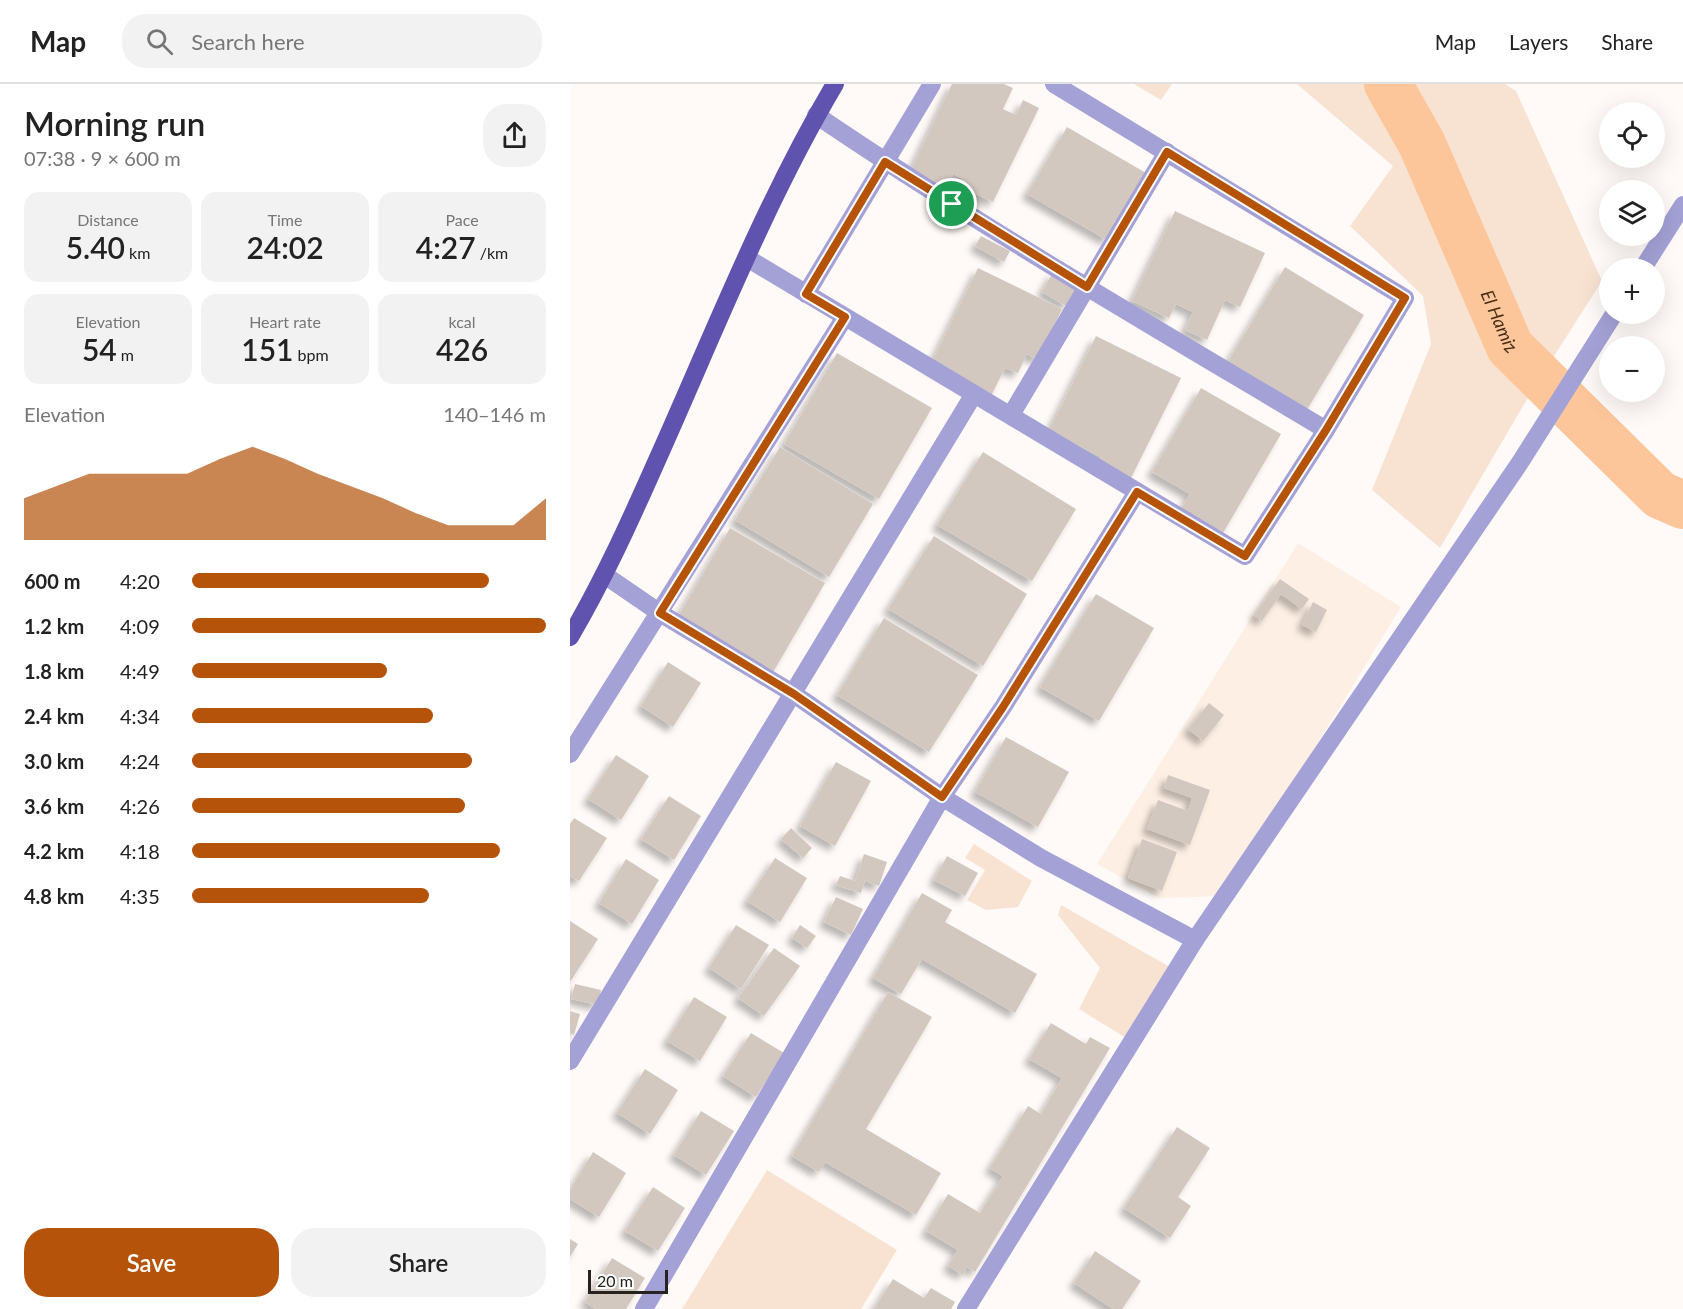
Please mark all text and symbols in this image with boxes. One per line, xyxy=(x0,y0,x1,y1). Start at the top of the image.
search box xyxy=(122,14,542,68)
text: Map xyxy=(30,24,86,58)
icon: search xyxy=(143,25,176,58)
text: Search here xyxy=(191,28,305,55)
text: Map xyxy=(1435,29,1476,54)
text: Layers xyxy=(1509,29,1568,54)
text: Share xyxy=(1601,29,1653,54)
map controls xyxy=(1599,102,1665,402)
button: locate xyxy=(1599,102,1665,168)
text: Morning run xyxy=(24,103,205,143)
button: share xyxy=(483,104,546,167)
text: 07:38 · 9 × 600 m xyxy=(24,146,181,170)
pin xyxy=(926,178,977,229)
button: layers xyxy=(1599,180,1665,246)
icon: arrive xyxy=(935,187,968,220)
text: Distance xyxy=(77,210,139,229)
text: Time xyxy=(268,210,302,229)
text: Pace xyxy=(445,210,479,229)
text: 5.40 xyxy=(66,229,125,265)
text: 24:02 xyxy=(246,229,324,265)
text: 4:27 xyxy=(416,229,476,265)
text: km xyxy=(125,243,150,262)
text: /km xyxy=(476,243,508,262)
button: + xyxy=(1599,258,1665,324)
water label: El Hamiz xyxy=(1477,286,1522,358)
text: Elevation xyxy=(76,312,141,331)
text: Heart rate xyxy=(249,312,321,331)
text: kcal xyxy=(448,312,476,331)
text: 54 xyxy=(82,331,117,367)
text: 151 xyxy=(241,331,294,367)
text: 426 xyxy=(436,331,488,367)
button: − xyxy=(1599,336,1665,402)
text: m xyxy=(117,345,134,364)
text: bpm xyxy=(294,345,329,364)
text: Elevation xyxy=(24,402,105,426)
text: 140–146 m xyxy=(443,402,546,426)
text: 600 m xyxy=(24,569,80,593)
text: 4:20 xyxy=(120,569,160,593)
text: 1.2 km xyxy=(24,614,84,638)
text: 4:09 xyxy=(120,614,160,638)
text: 1.8 km xyxy=(24,659,84,683)
text: 4:49 xyxy=(120,659,160,683)
text: 2.4 km xyxy=(24,704,84,728)
text: 4:34 xyxy=(120,704,160,728)
text: 3.0 km xyxy=(24,749,84,773)
text: 4:24 xyxy=(120,749,160,773)
text: 3.6 km xyxy=(24,794,84,818)
text: 4:26 xyxy=(120,794,160,818)
text: 4.2 km xyxy=(24,839,84,863)
text: 4:18 xyxy=(120,839,160,863)
text: 4.8 km xyxy=(24,884,84,908)
text: 4:35 xyxy=(120,884,160,908)
button: Save xyxy=(24,1228,279,1297)
button: Share xyxy=(291,1228,546,1297)
scale bar xyxy=(588,1267,668,1294)
text: 20 m xyxy=(597,1271,633,1290)

